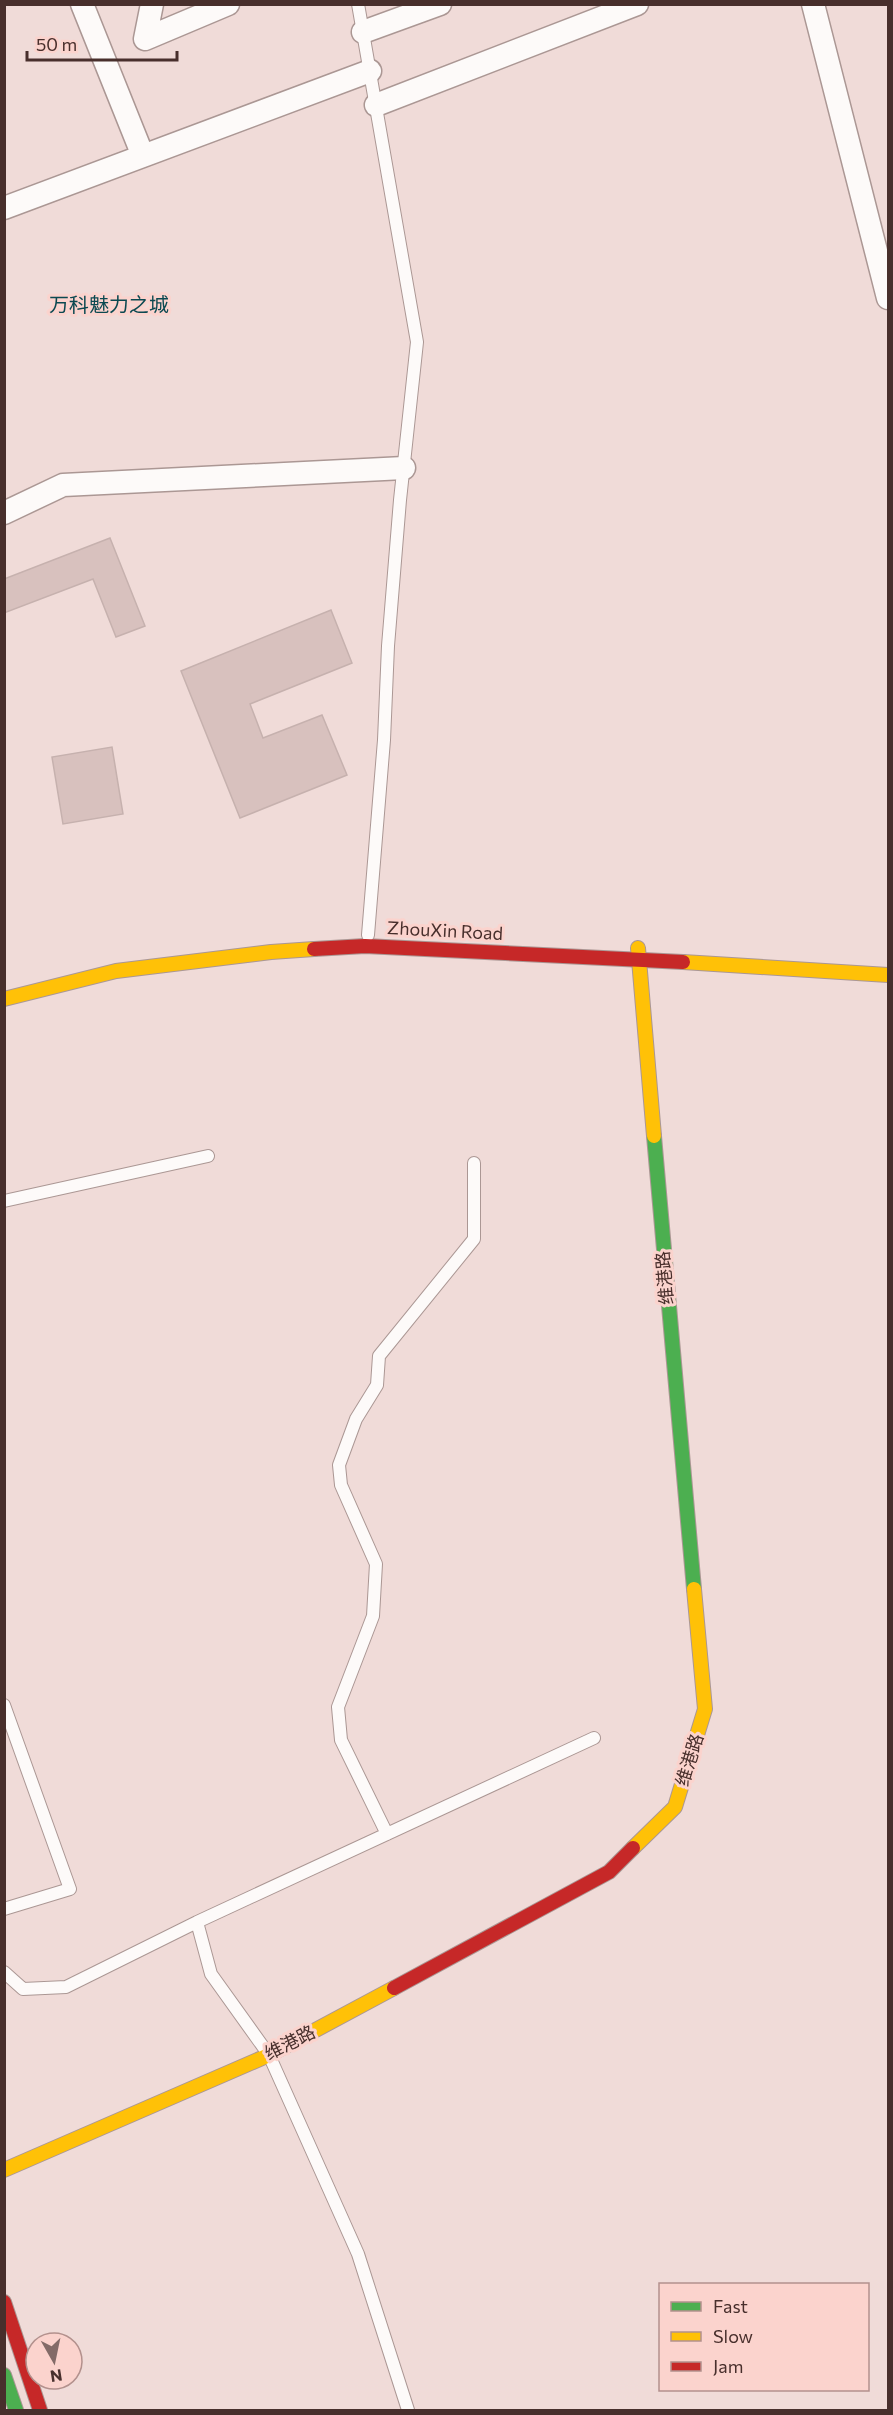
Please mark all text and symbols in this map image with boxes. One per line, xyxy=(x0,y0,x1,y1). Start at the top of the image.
scale bar xyxy=(27,24,177,62)
text: 50 m xyxy=(36,33,77,55)
district label: 万科魅力之城 xyxy=(49,292,169,316)
street label: ZhouXin Road xyxy=(387,916,503,944)
street label: 维港路 xyxy=(651,1250,677,1306)
street label: 维港路 xyxy=(671,1731,707,1789)
street label: 维港路 xyxy=(260,2020,319,2064)
legend xyxy=(659,2283,869,2391)
text: Fast xyxy=(713,2295,748,2317)
text: Slow xyxy=(713,2325,753,2347)
north arrow xyxy=(24,2331,84,2391)
text: Jam xyxy=(713,2355,743,2377)
text: N xyxy=(49,2366,64,2387)

